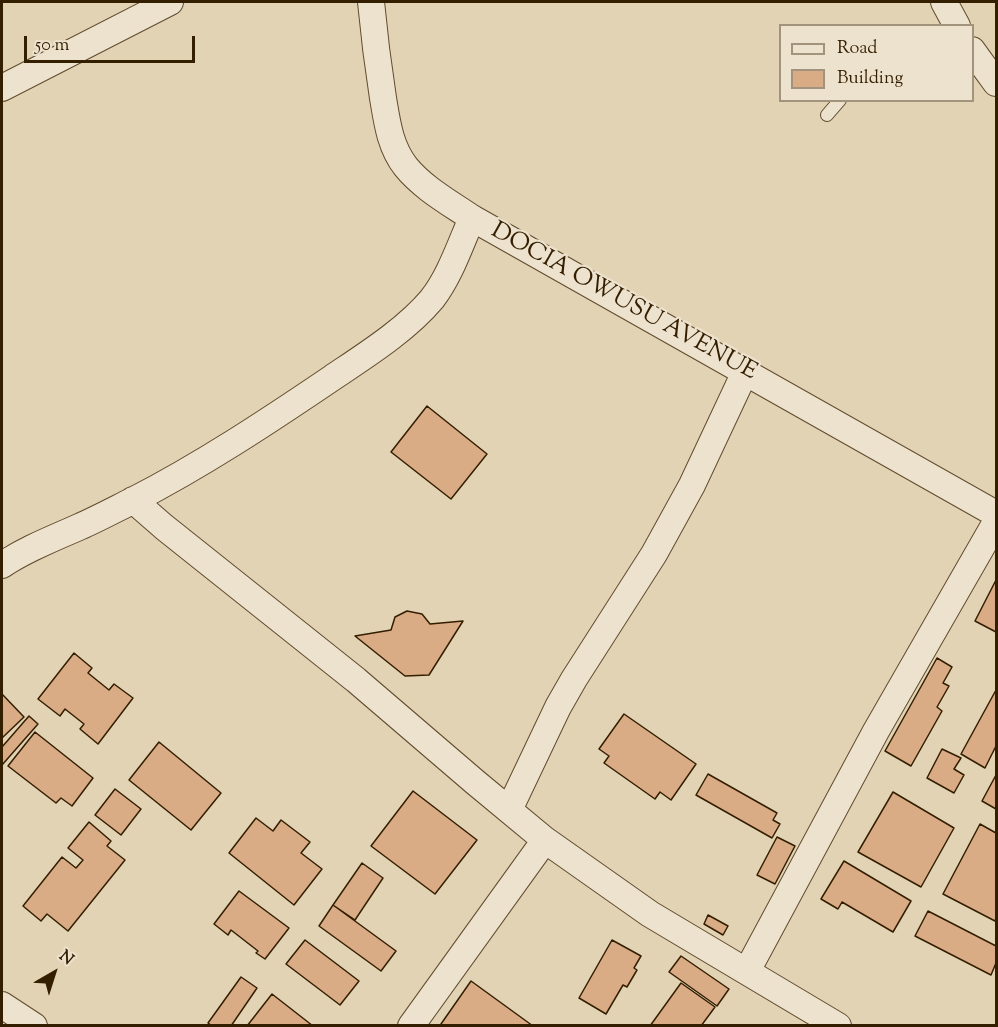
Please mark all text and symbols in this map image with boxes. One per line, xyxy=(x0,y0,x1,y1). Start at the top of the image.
scale bar xyxy=(27,24,198,62)
legend xyxy=(779,24,974,102)
text: 50 m xyxy=(35,33,69,59)
text: Road xyxy=(837,36,877,62)
text: Building xyxy=(837,66,903,92)
street label: DOCIA OWUSU AVENUE xyxy=(485,218,761,388)
north arrow xyxy=(24,943,84,1003)
text: N xyxy=(53,946,78,972)

